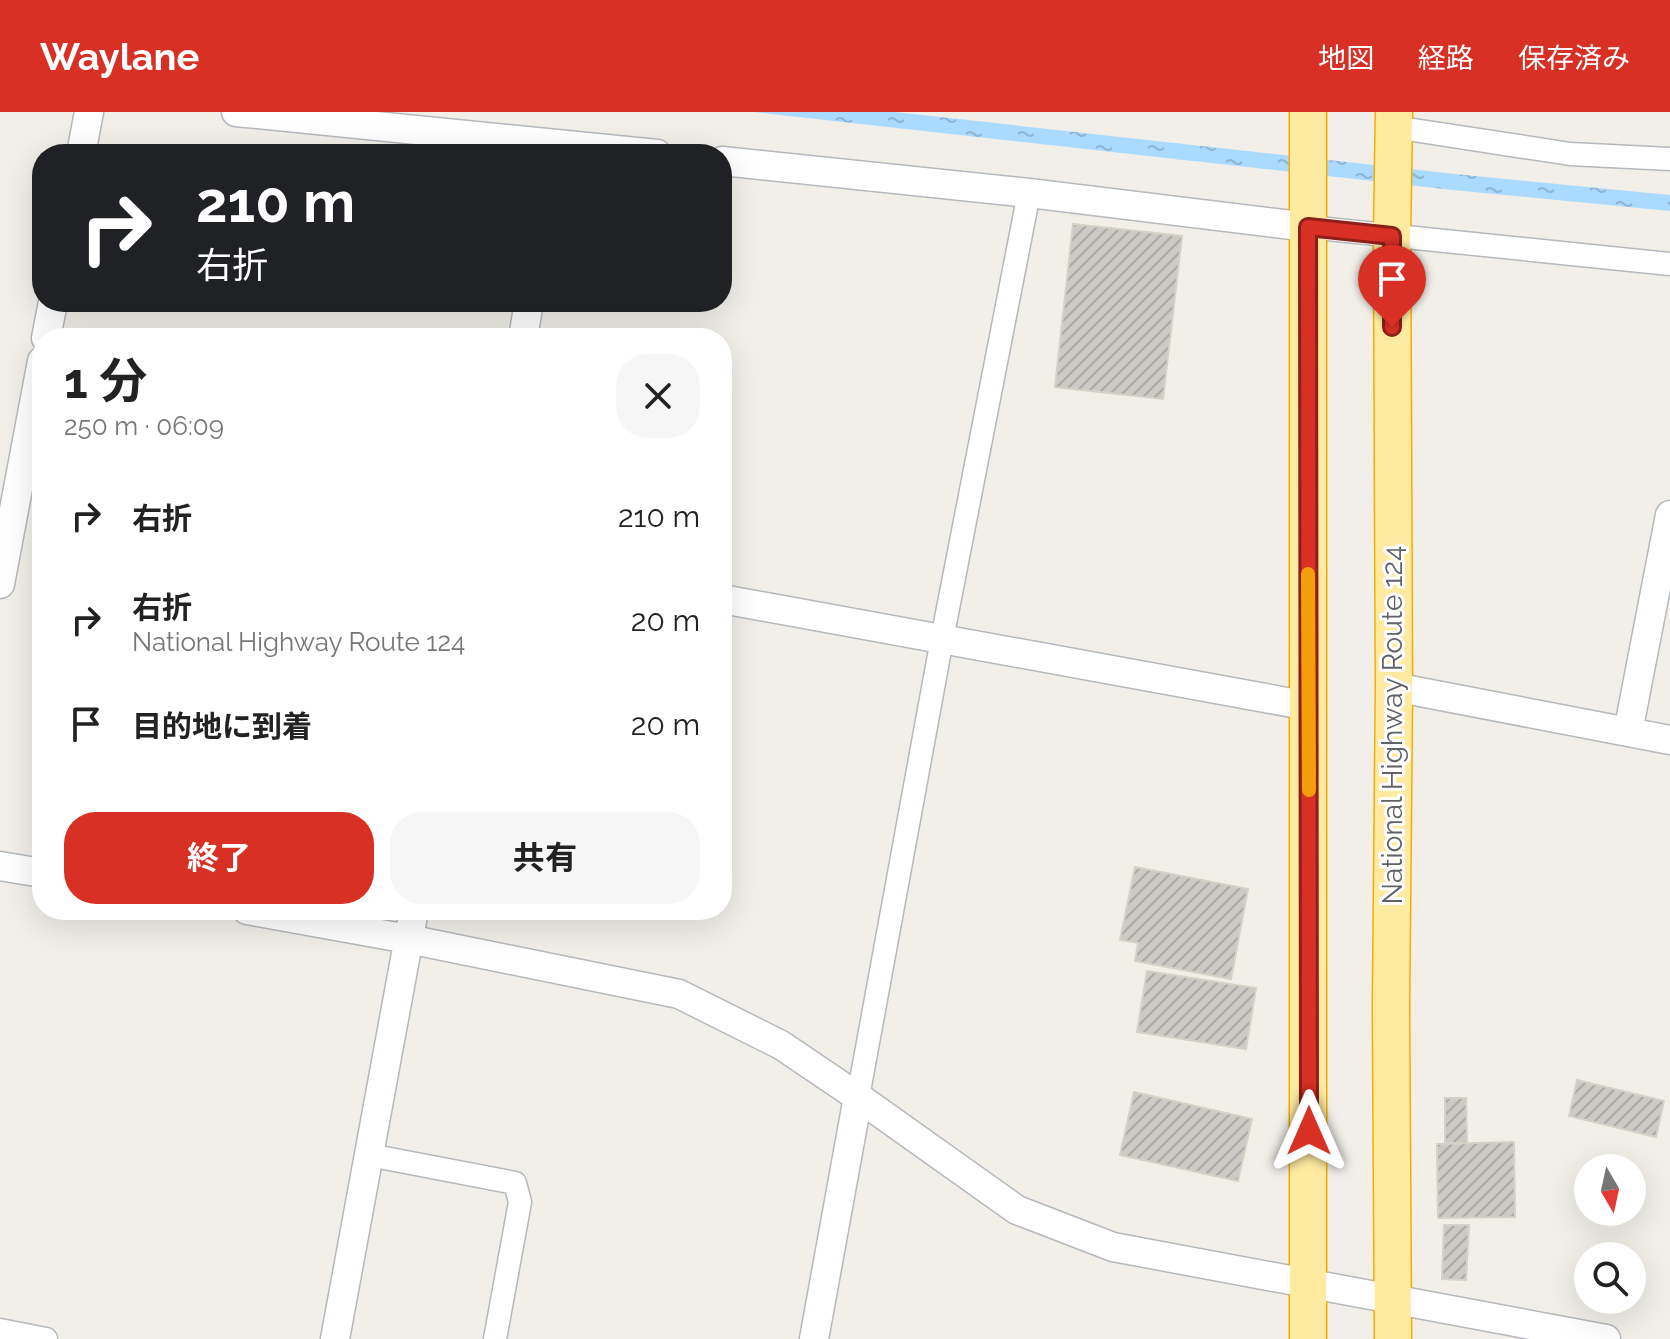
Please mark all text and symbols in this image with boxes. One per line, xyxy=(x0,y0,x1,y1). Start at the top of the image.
text: Waylane xyxy=(40,34,199,79)
text: 地図 xyxy=(1318,42,1374,75)
text: 経路 xyxy=(1418,42,1474,75)
text: 保存済み xyxy=(1518,42,1630,75)
text: 210 m xyxy=(196,169,355,235)
icon: right xyxy=(64,176,168,280)
text: 右折 xyxy=(196,244,268,286)
pin xyxy=(1358,245,1426,327)
icon: arrive xyxy=(1370,257,1414,301)
text: 1 分 xyxy=(64,353,147,409)
button: close xyxy=(616,354,700,438)
text: 250 m · 06:09 xyxy=(64,411,224,441)
icon: right xyxy=(64,494,108,538)
text: 210 m xyxy=(618,499,700,534)
text: 右折 xyxy=(132,501,192,536)
street label: National Highway Route 124 xyxy=(1376,546,1409,904)
text: 右折 xyxy=(132,590,192,625)
icon: right xyxy=(64,598,108,642)
text: 20 m xyxy=(631,603,700,638)
text: National Highway Route 124 xyxy=(132,627,465,657)
icon: arrive xyxy=(64,702,108,746)
text: 20 m xyxy=(631,707,700,742)
text: 目的地に到着 xyxy=(132,709,312,744)
button: 終了 xyxy=(64,812,374,904)
button: 共有 xyxy=(390,812,700,904)
position arrow xyxy=(1267,1089,1351,1173)
north arrow xyxy=(1574,1154,1646,1226)
map controls xyxy=(1574,1154,1646,1314)
button: search xyxy=(1574,1242,1646,1314)

